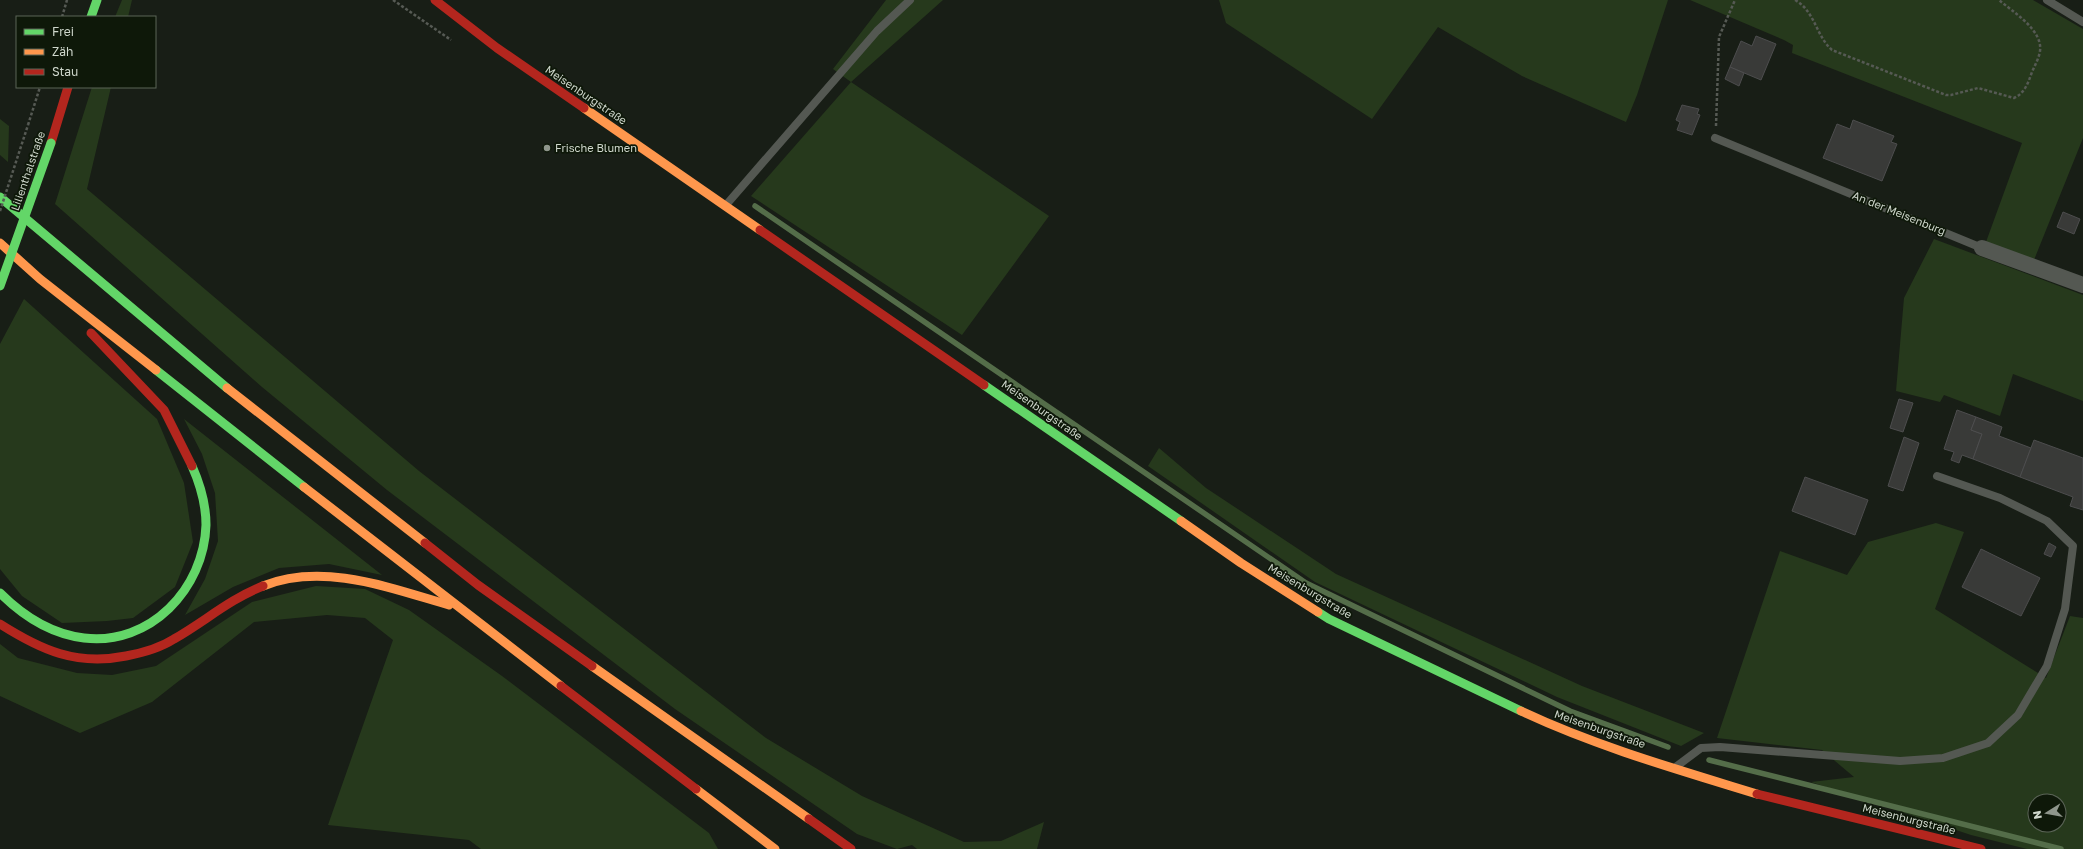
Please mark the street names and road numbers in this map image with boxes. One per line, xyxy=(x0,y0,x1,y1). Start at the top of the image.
street label: Meisenburgstraße xyxy=(543,62,630,127)
street label: Lilienthalstraße xyxy=(8,129,47,212)
street label: An der Meisenburg xyxy=(1851,188,1948,237)
street label: Meisenburgstraße xyxy=(999,377,1085,442)
street label: Meisenburgstraße xyxy=(1266,560,1355,621)
street label: Meisenburgstraße xyxy=(1553,707,1647,750)
street label: Meisenburgstraße xyxy=(1861,801,1957,836)

